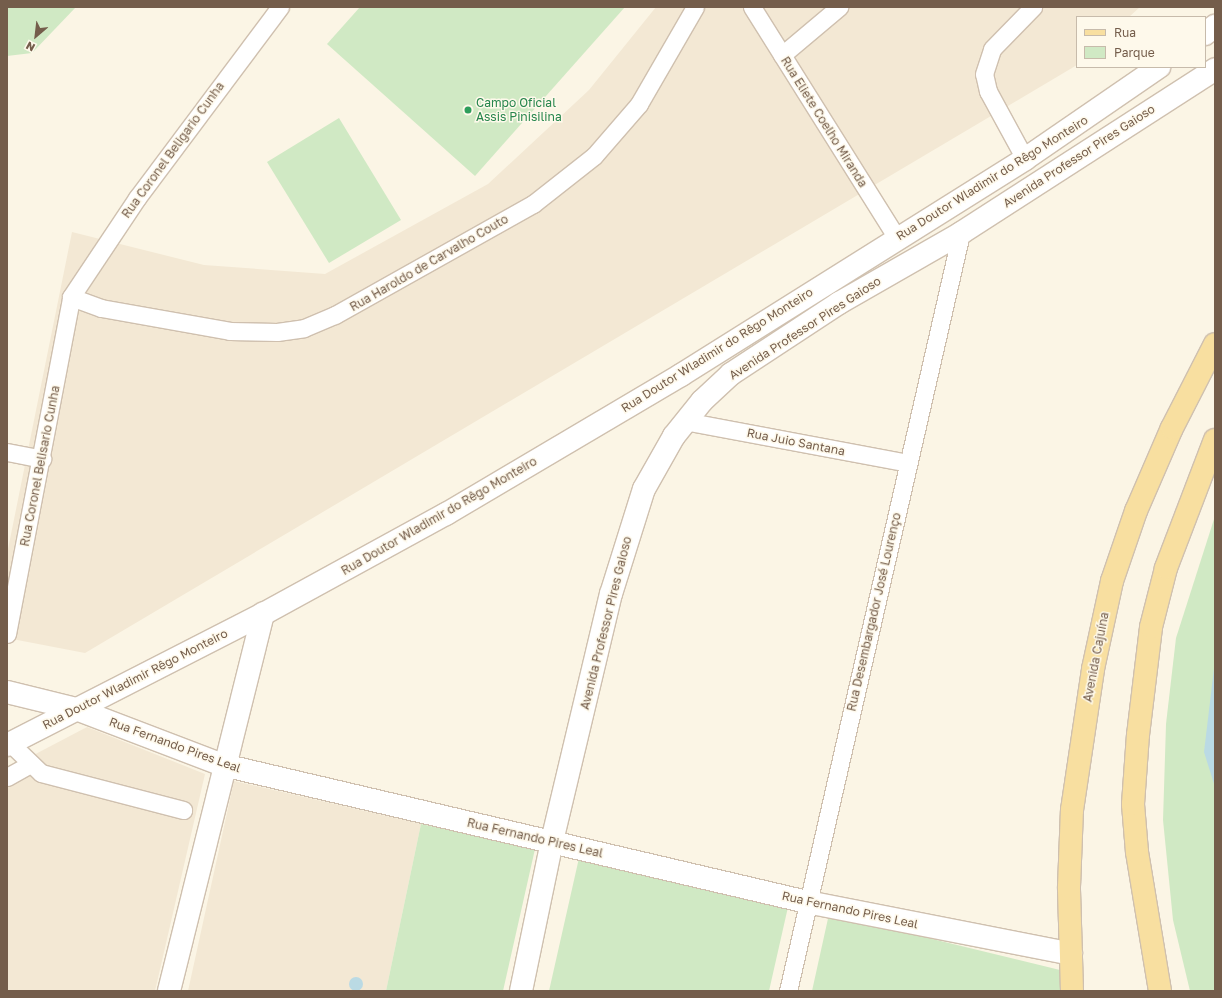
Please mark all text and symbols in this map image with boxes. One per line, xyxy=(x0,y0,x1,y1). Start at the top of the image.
north arrow xyxy=(16,16,56,56)
legend xyxy=(1076,16,1206,68)
text: Rua xyxy=(1114,25,1136,40)
text: N xyxy=(23,39,37,55)
text: Parque xyxy=(1114,45,1155,60)
street label: Rua Eliete Coelho Miranda xyxy=(778,54,870,190)
street label: Rua Coronel Beligario Cunha xyxy=(119,79,227,221)
place label: Campo Oficial Assis Pinisilina xyxy=(476,96,562,124)
street label: Avenida Professor Pires Gaioso xyxy=(1000,101,1158,211)
marker: Campo Oficial Assis Pinisilina xyxy=(463,105,473,115)
street label: Rua Doutor Wladimir do Rêgo Monteiro xyxy=(893,113,1091,243)
street label: Rua Haroldo de Carvalho Couto xyxy=(347,212,511,314)
street label: Avenida Professor Pires Gaioso xyxy=(726,273,884,383)
street label: Rua Doutor Wladimir do Rêgo Monteiro xyxy=(618,285,816,415)
street label: Rua Coronel Belisario Cunha xyxy=(17,384,63,548)
street label: Rua Juio Santana xyxy=(746,425,846,459)
street label: Rua Doutor Wladimir do Rêgo Monteiro xyxy=(339,454,539,578)
street label: Rua Desembargador José Lourenço xyxy=(844,511,904,713)
street label: Avenida Professor Pires Gaioso xyxy=(577,535,635,711)
street label: Avenida Cajuína xyxy=(1080,611,1112,703)
street label: Rua Doutor Wladimir Rêgo Monteiro xyxy=(40,626,230,732)
street label: Rua Fernando Pires Leal xyxy=(107,714,243,776)
street label: Rua Fernando Pires Leal xyxy=(466,815,604,861)
street label: Rua Fernando Pires Leal xyxy=(781,889,919,931)

